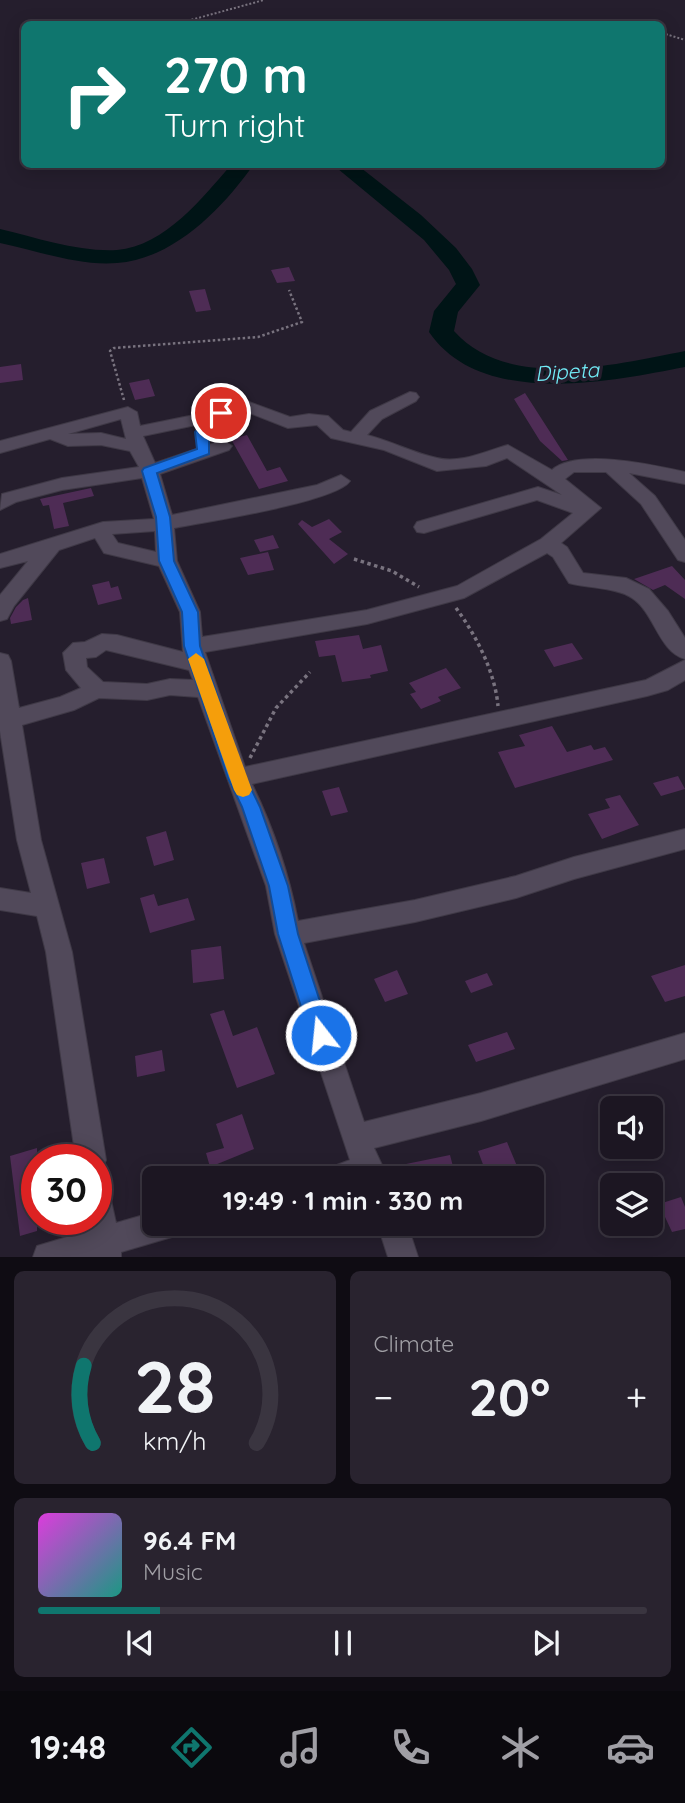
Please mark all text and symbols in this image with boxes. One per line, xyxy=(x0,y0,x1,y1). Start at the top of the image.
text: 270 m xyxy=(164,44,308,105)
icon: right xyxy=(49,49,140,140)
text: Turn right xyxy=(164,105,305,145)
water label: Dipeta xyxy=(534,356,601,386)
pin xyxy=(191,383,251,443)
icon: arrive xyxy=(202,394,240,432)
position arrow xyxy=(284,998,358,1072)
map controls xyxy=(600,1096,663,1236)
button: sound xyxy=(600,1096,663,1159)
speed limit sign: 30 xyxy=(21,1144,112,1235)
button: layers xyxy=(600,1173,663,1236)
text: 19:49 · 1 min · 330 m xyxy=(223,1184,463,1217)
text: Climate xyxy=(374,1329,454,1358)
text: 28 xyxy=(134,1341,215,1432)
text: 20° xyxy=(468,1364,550,1429)
text: − xyxy=(374,1373,393,1421)
text: + xyxy=(626,1373,647,1421)
text: km/h xyxy=(143,1425,206,1456)
text: 96.4 FM xyxy=(143,1524,236,1557)
text: Music xyxy=(143,1557,203,1586)
icon: previous xyxy=(121,1624,159,1662)
icon: pause xyxy=(324,1624,362,1662)
icon: next xyxy=(527,1624,565,1662)
icon: directions xyxy=(167,1723,216,1772)
icon: music xyxy=(276,1723,325,1772)
icon: phone xyxy=(386,1723,435,1772)
icon: climate xyxy=(496,1723,545,1772)
icon: car xyxy=(606,1723,655,1772)
text: 19:48 xyxy=(30,1727,106,1767)

